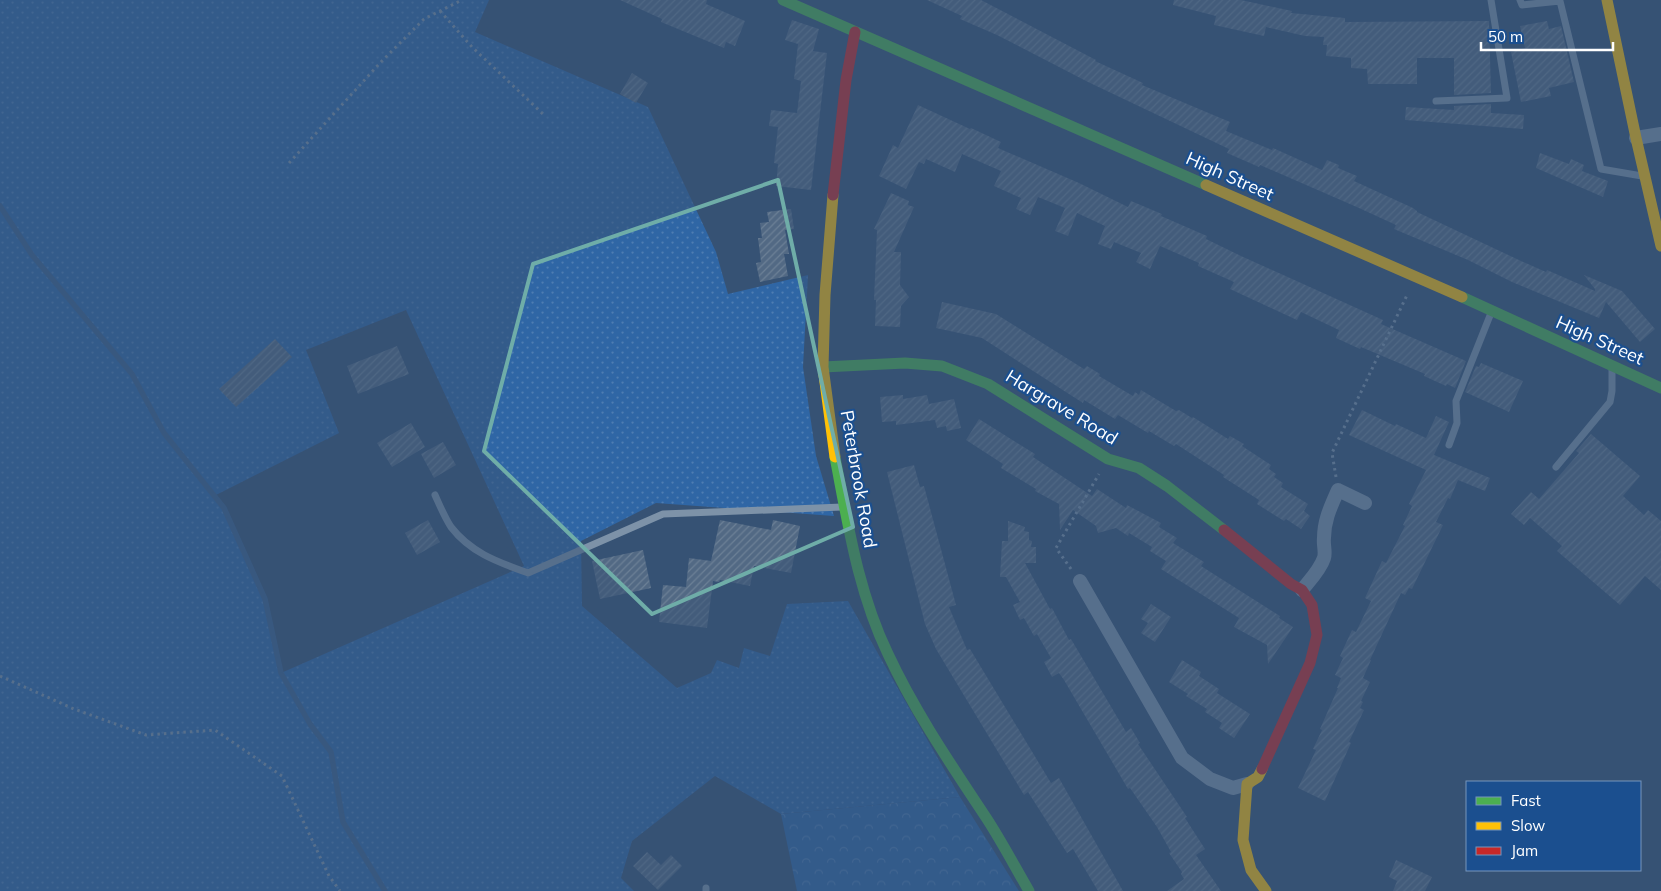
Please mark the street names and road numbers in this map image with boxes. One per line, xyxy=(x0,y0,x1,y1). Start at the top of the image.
street label: High Street xyxy=(1182,146,1278,206)
street label: High Street xyxy=(1552,310,1648,370)
street label: Hargrave Road xyxy=(1002,364,1122,450)
street label: Peterbrook Road xyxy=(836,408,882,550)

